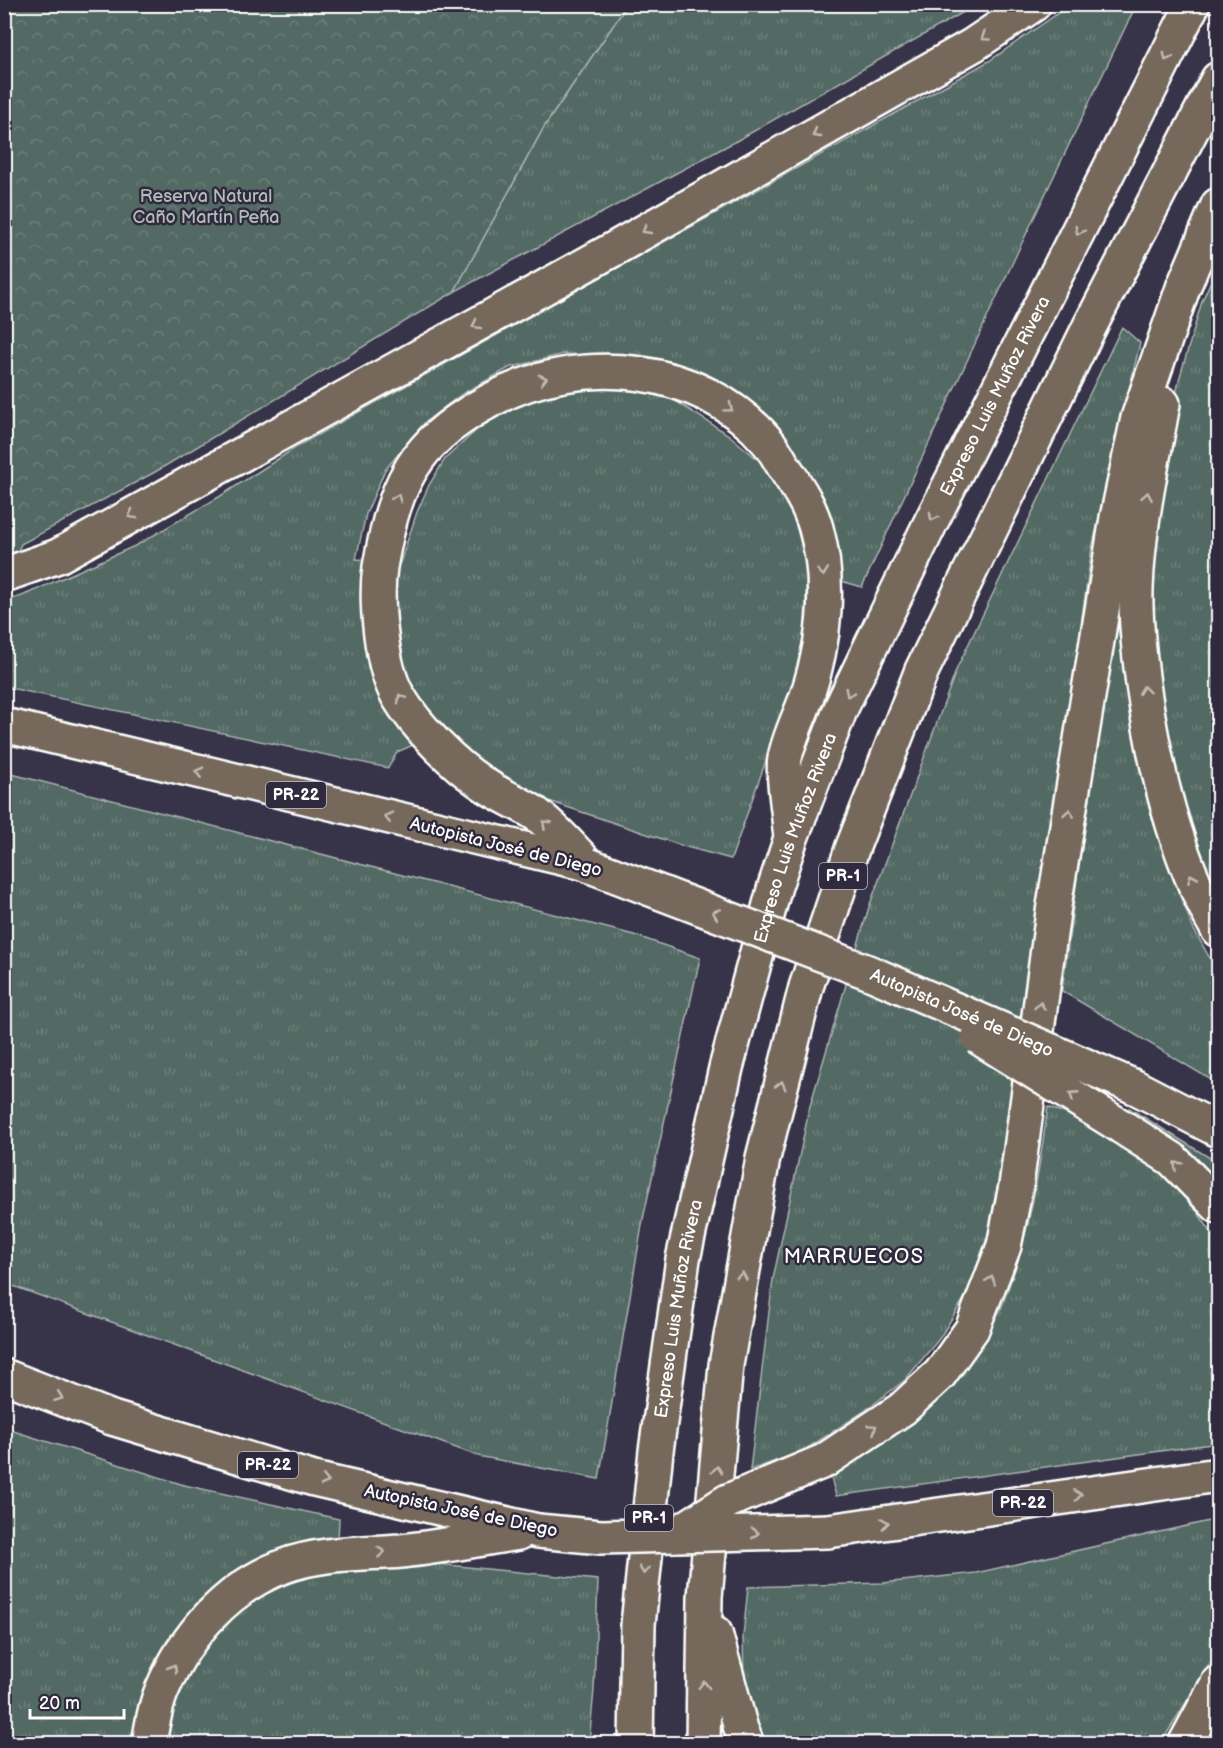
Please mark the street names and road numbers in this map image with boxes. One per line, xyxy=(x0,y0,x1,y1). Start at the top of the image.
street label: Expreso Luis Muñoz Rivera xyxy=(936,292,1054,499)
street label: Expreso Luis Muñoz Rivera xyxy=(750,730,841,945)
road number: PR-22 xyxy=(266,782,326,808)
street label: Autopista José de Diego xyxy=(408,813,604,881)
road number: PR-1 xyxy=(819,863,867,889)
street label: Autopista José de Diego xyxy=(867,964,1057,1061)
street label: Expreso Luis Muñoz Rivera xyxy=(650,1197,707,1419)
road number: PR-22 xyxy=(238,1452,298,1478)
street label: Autopista José de Diego xyxy=(362,1480,560,1542)
road number: PR-22 xyxy=(993,1490,1053,1516)
road number: PR-1 xyxy=(625,1505,673,1531)

